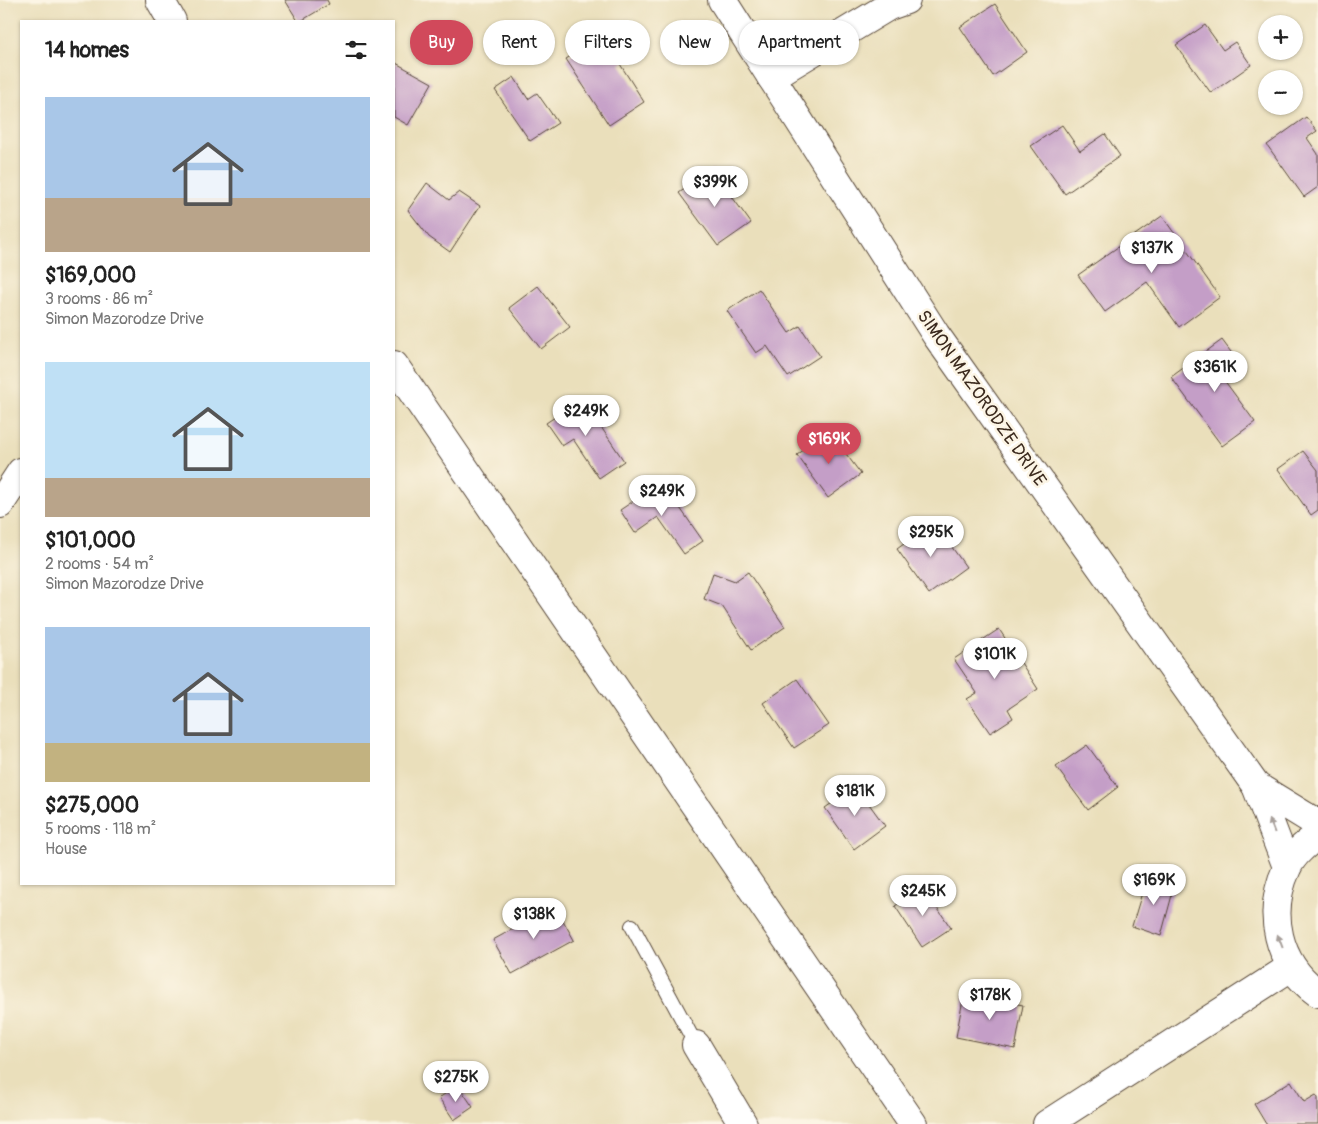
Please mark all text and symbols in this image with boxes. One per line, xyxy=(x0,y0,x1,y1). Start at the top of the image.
map controls xyxy=(1258,15,1303,115)
button: + xyxy=(1258,15,1303,60)
chip: Buy xyxy=(410,20,473,65)
chip: Rent xyxy=(483,20,555,65)
chip: Filters xyxy=(565,20,650,65)
chip: New xyxy=(660,20,729,65)
chip: Apartment xyxy=(739,20,859,65)
icon: filters xyxy=(342,36,370,64)
text: 14 homes xyxy=(45,37,129,64)
button: − xyxy=(1258,70,1303,115)
icon: home xyxy=(163,129,253,219)
pin: $399K xyxy=(680,166,750,208)
text: $399K xyxy=(693,172,737,192)
pin: $137K xyxy=(1117,232,1187,274)
text: $137K xyxy=(1131,238,1173,258)
text: $169,000 xyxy=(45,262,136,289)
text: 3 rooms · 86 m² xyxy=(45,289,153,309)
street label: SIMON MAZORODZE DRIVE xyxy=(912,306,1051,491)
text: Simon Mazorodze Drive xyxy=(45,309,204,329)
pin: $361K xyxy=(1180,350,1250,393)
text: $361K xyxy=(1194,357,1236,377)
icon: home xyxy=(163,394,253,484)
pin: $249K xyxy=(551,394,621,437)
text: $249K xyxy=(564,401,608,421)
pin: $169K xyxy=(794,422,864,465)
text: $169K xyxy=(808,429,850,449)
pin: $249K xyxy=(627,474,697,517)
text: $249K xyxy=(640,481,684,501)
pin: $295K xyxy=(896,516,966,558)
text: $295K xyxy=(909,522,953,542)
text: $101,000 xyxy=(45,527,136,554)
text: 2 rooms · 54 m² xyxy=(45,554,154,574)
text: Simon Mazorodze Drive xyxy=(45,574,204,594)
pin: $101K xyxy=(960,638,1030,680)
text: $101K xyxy=(974,644,1016,664)
icon: home xyxy=(163,659,253,749)
pin: $181K xyxy=(820,774,890,817)
text: $181K xyxy=(836,781,874,801)
text: $275,000 xyxy=(45,792,139,819)
text: 5 rooms · 118 m² xyxy=(45,819,156,839)
one-way arrow xyxy=(1268,819,1275,834)
text: House xyxy=(45,839,87,859)
pin: $169K xyxy=(1119,864,1189,906)
text: $169K xyxy=(1133,870,1175,890)
pin: $245K xyxy=(888,874,958,917)
text: $245K xyxy=(900,881,946,901)
pin: $138K xyxy=(499,898,569,940)
text: $138K xyxy=(513,904,555,924)
one-way arrow xyxy=(1276,933,1284,948)
pin: $178K xyxy=(955,978,1025,1021)
text: $178K xyxy=(969,985,1011,1005)
pin: $275K xyxy=(421,1060,491,1103)
text: $275K xyxy=(434,1067,478,1087)

